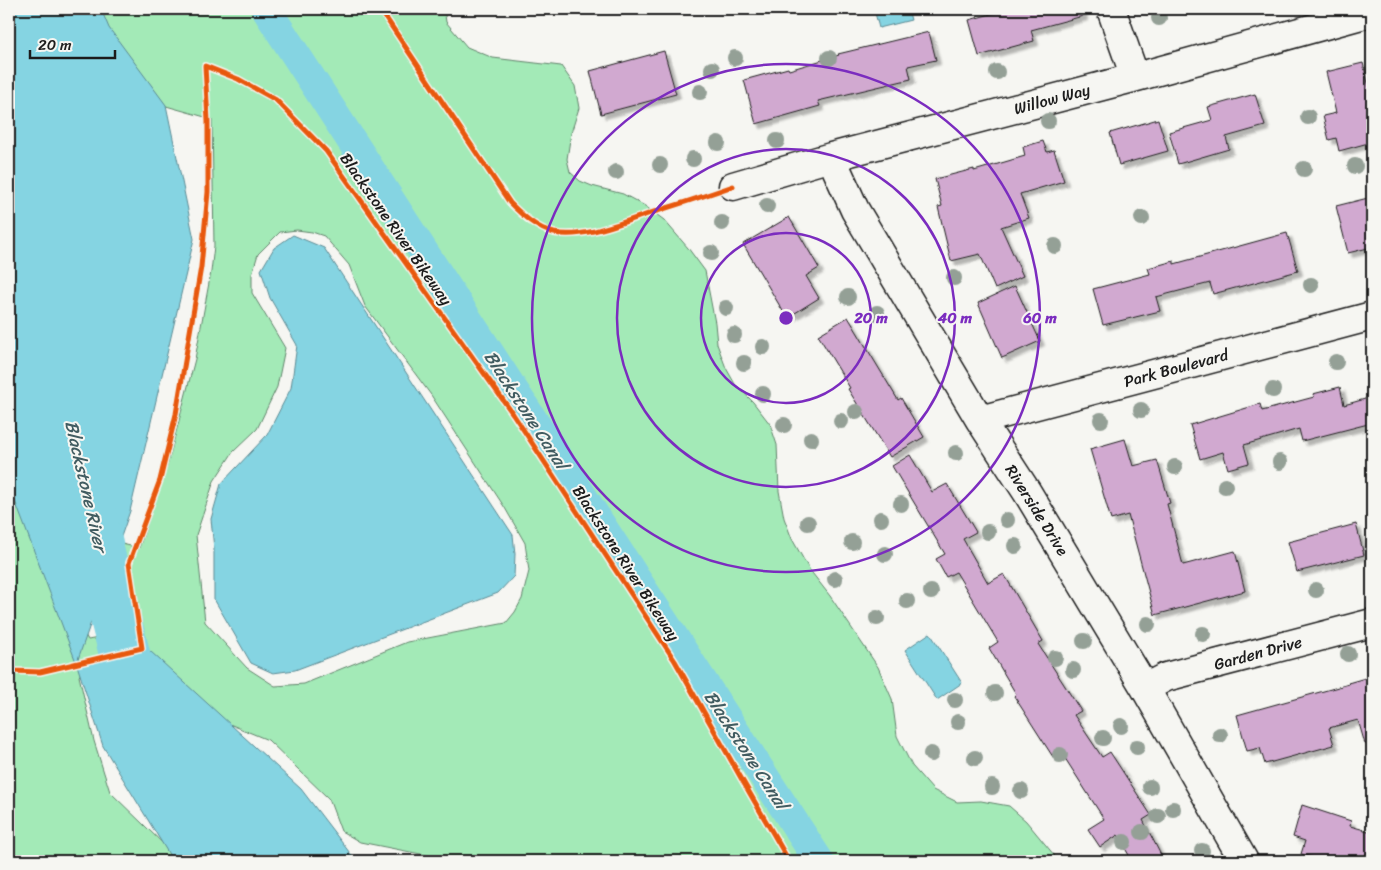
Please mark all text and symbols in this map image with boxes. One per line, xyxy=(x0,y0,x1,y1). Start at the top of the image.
scale bar xyxy=(30,28,115,60)
text: 20 m xyxy=(38,32,72,58)
street label: Willow Way xyxy=(1011,75,1094,123)
street label: Blackstone River Bikeway xyxy=(332,146,460,312)
text: 20 m xyxy=(853,305,888,331)
text: 40 m xyxy=(937,305,973,331)
text: 60 m xyxy=(1022,305,1057,331)
centre of rings xyxy=(777,309,795,327)
street label: Park Boulevard xyxy=(1120,340,1233,396)
water label: Blackstone Canal xyxy=(475,344,579,479)
water label: Blackstone River xyxy=(55,417,117,558)
street label: Riverside Drive xyxy=(997,458,1077,562)
street label: Blackstone River Bikeway xyxy=(564,479,688,648)
street label: Garden Drive xyxy=(1211,627,1305,679)
water label: Blackstone Canal xyxy=(695,684,799,819)

